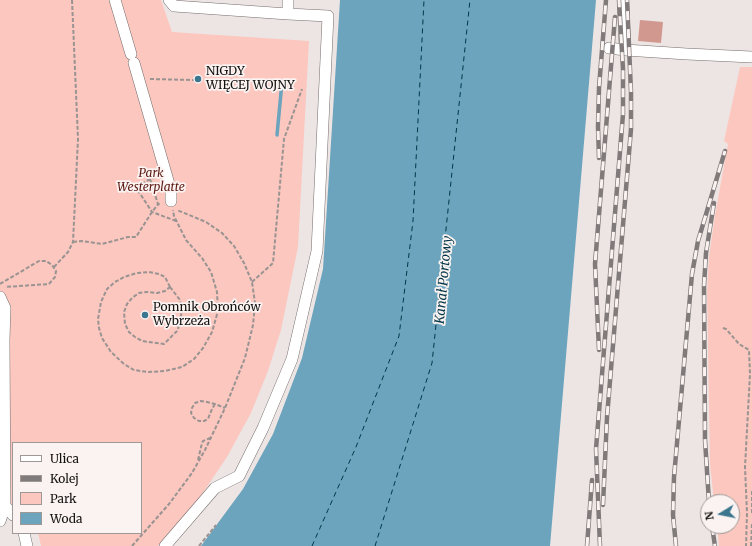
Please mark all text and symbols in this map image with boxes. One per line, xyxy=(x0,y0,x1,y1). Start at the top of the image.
place label: NIGDY WIĘCEJ WOJNY xyxy=(206,65,295,93)
marker: NIGDY WIĘCEJ WOJNY xyxy=(193,74,203,84)
park label: Park Westerplatte xyxy=(117,167,185,195)
water label: Kanał Portowy xyxy=(432,235,456,325)
place label: Pomnik Obrońców Wybrzeża xyxy=(153,301,261,329)
marker: Pomnik Obrońców Wybrzeża xyxy=(140,310,150,320)
legend xyxy=(12,442,142,534)
text: Ulica xyxy=(50,451,79,466)
text: Kolej xyxy=(50,471,79,486)
text: Park xyxy=(50,491,77,506)
north arrow xyxy=(700,494,740,534)
text: N xyxy=(702,510,717,521)
text: Woda xyxy=(50,511,83,526)

